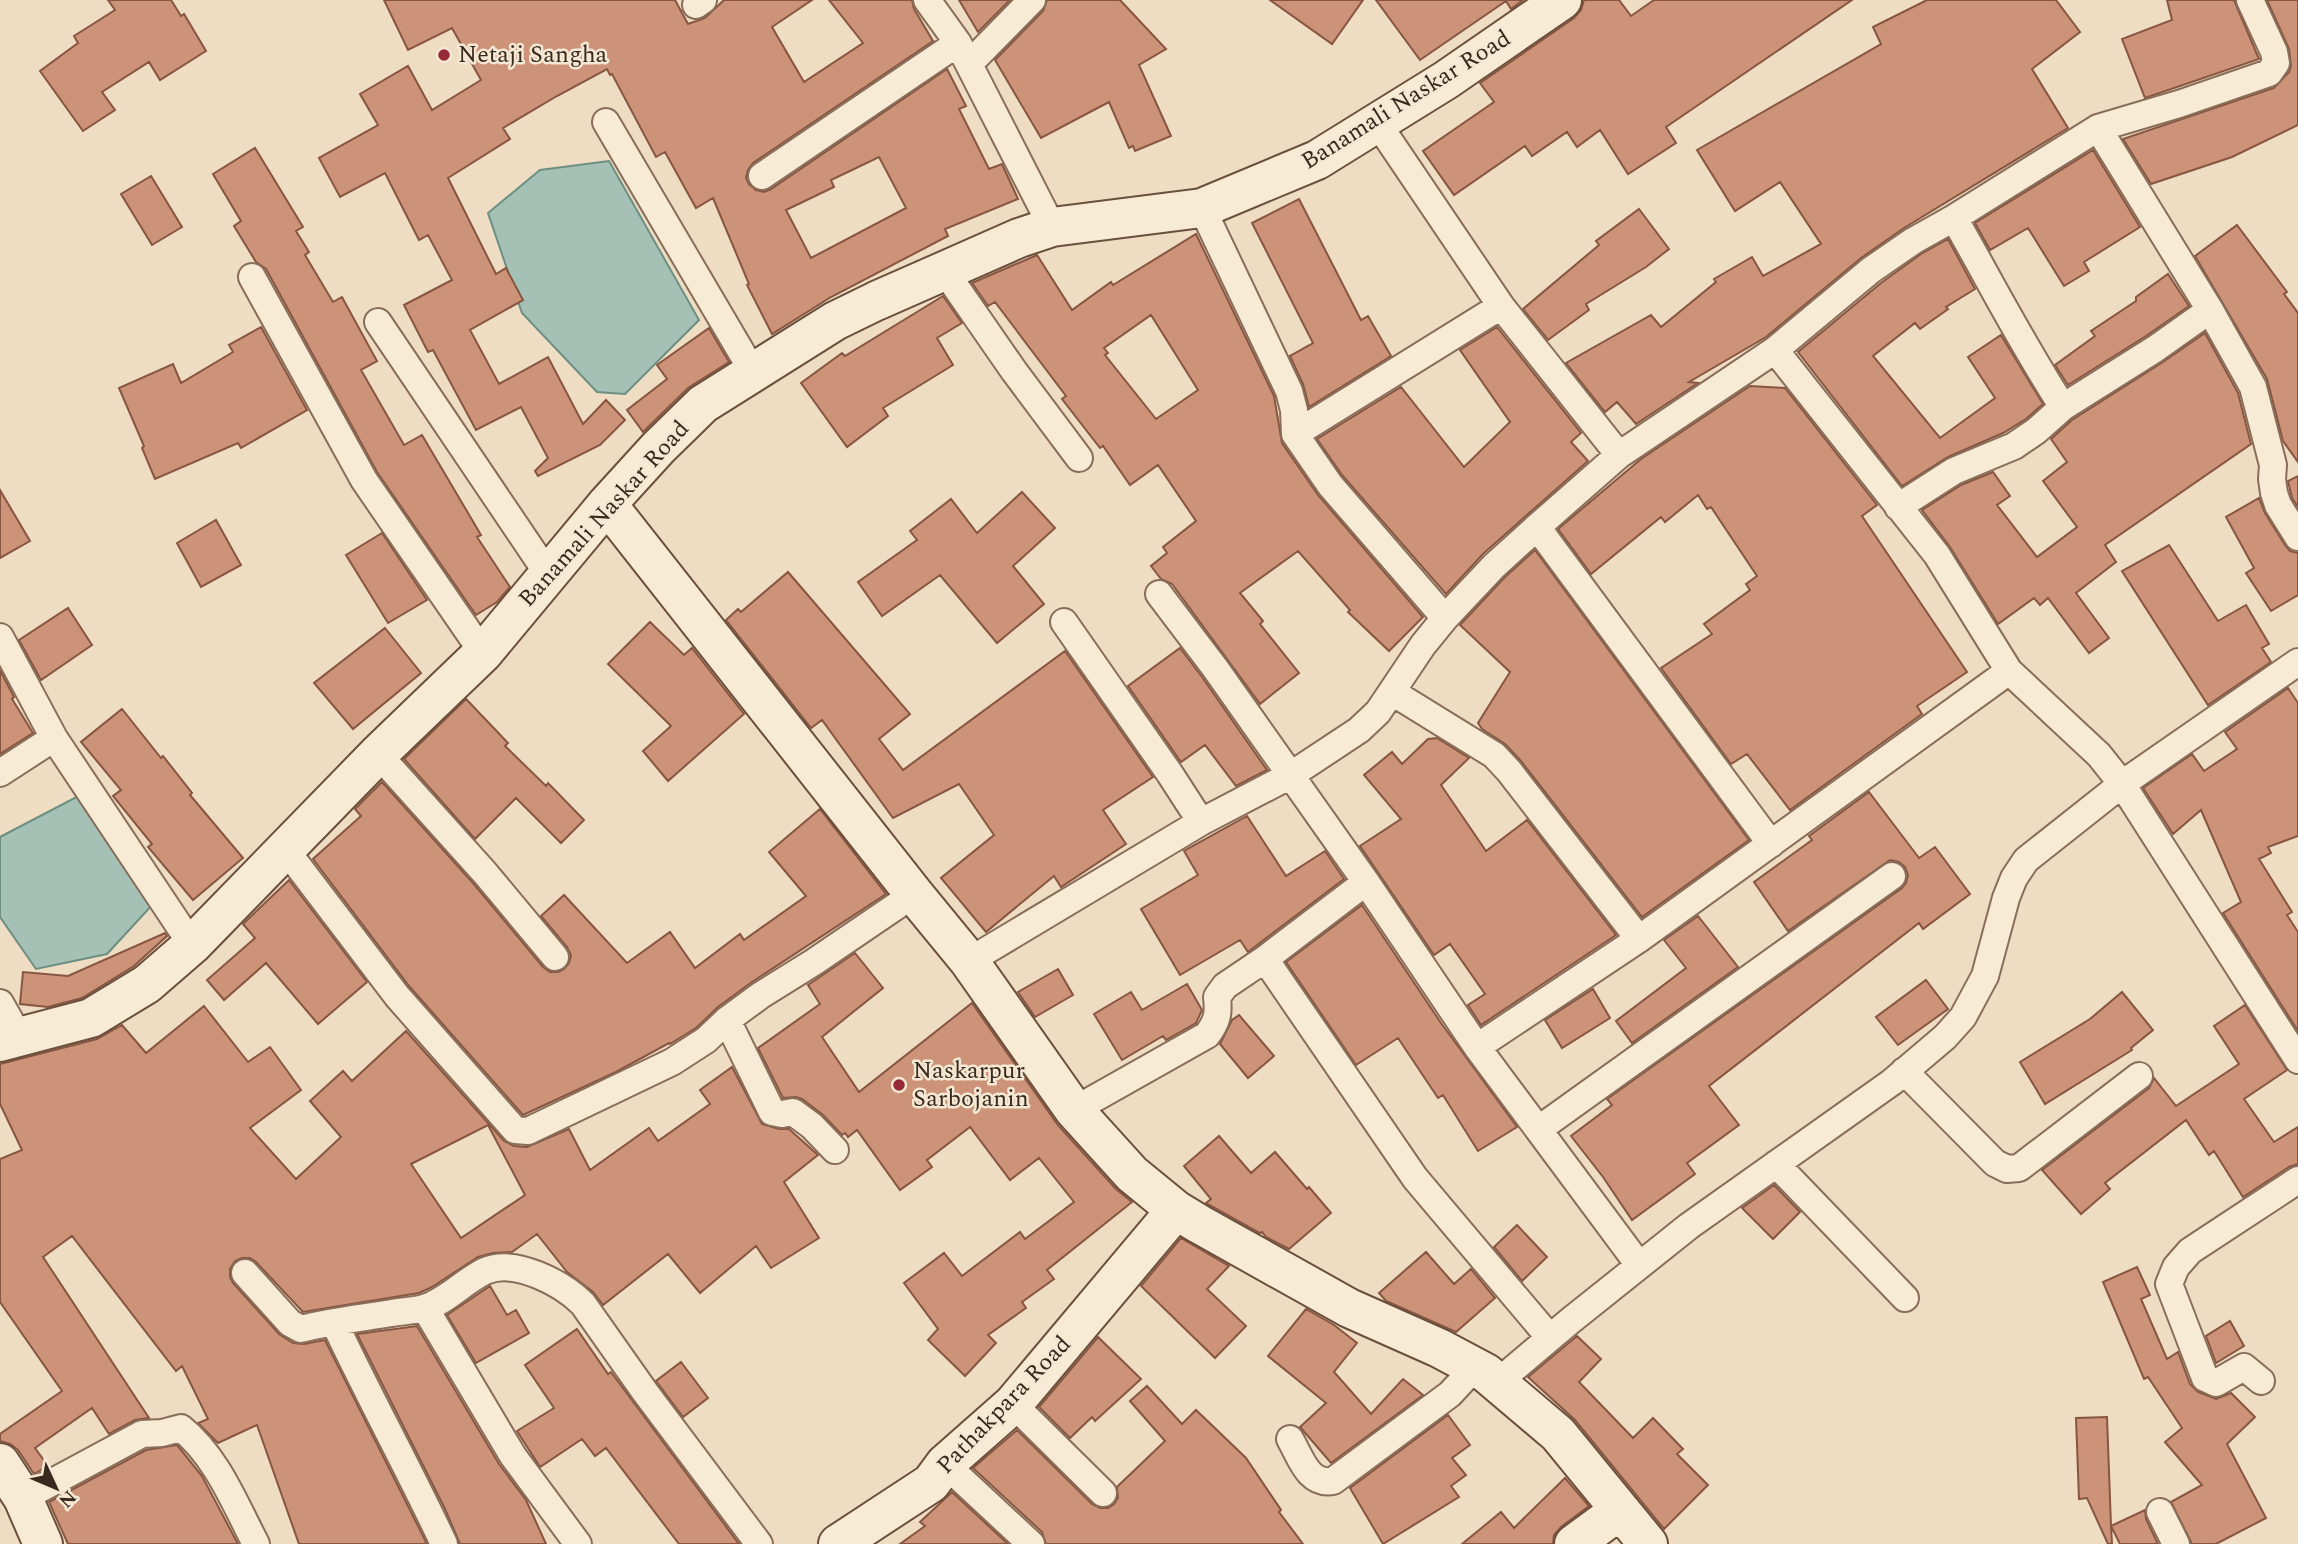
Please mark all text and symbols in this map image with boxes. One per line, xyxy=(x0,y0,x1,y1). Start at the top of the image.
street label: Banamali Naskar Road xyxy=(1294,21,1518,179)
place label: Netaji Sangha xyxy=(458,37,608,73)
marker: Netaji Sangha xyxy=(436,47,452,63)
street label: Banamali Naskar Road xyxy=(510,412,698,616)
place label: Naskarpur Sarbojanin xyxy=(913,1053,1029,1117)
marker: Naskarpur Sarbojanin xyxy=(891,1077,907,1093)
street label: Pathakpara Road xyxy=(928,1327,1080,1483)
north arrow xyxy=(21,1453,91,1523)
text: N xyxy=(51,1483,83,1514)

